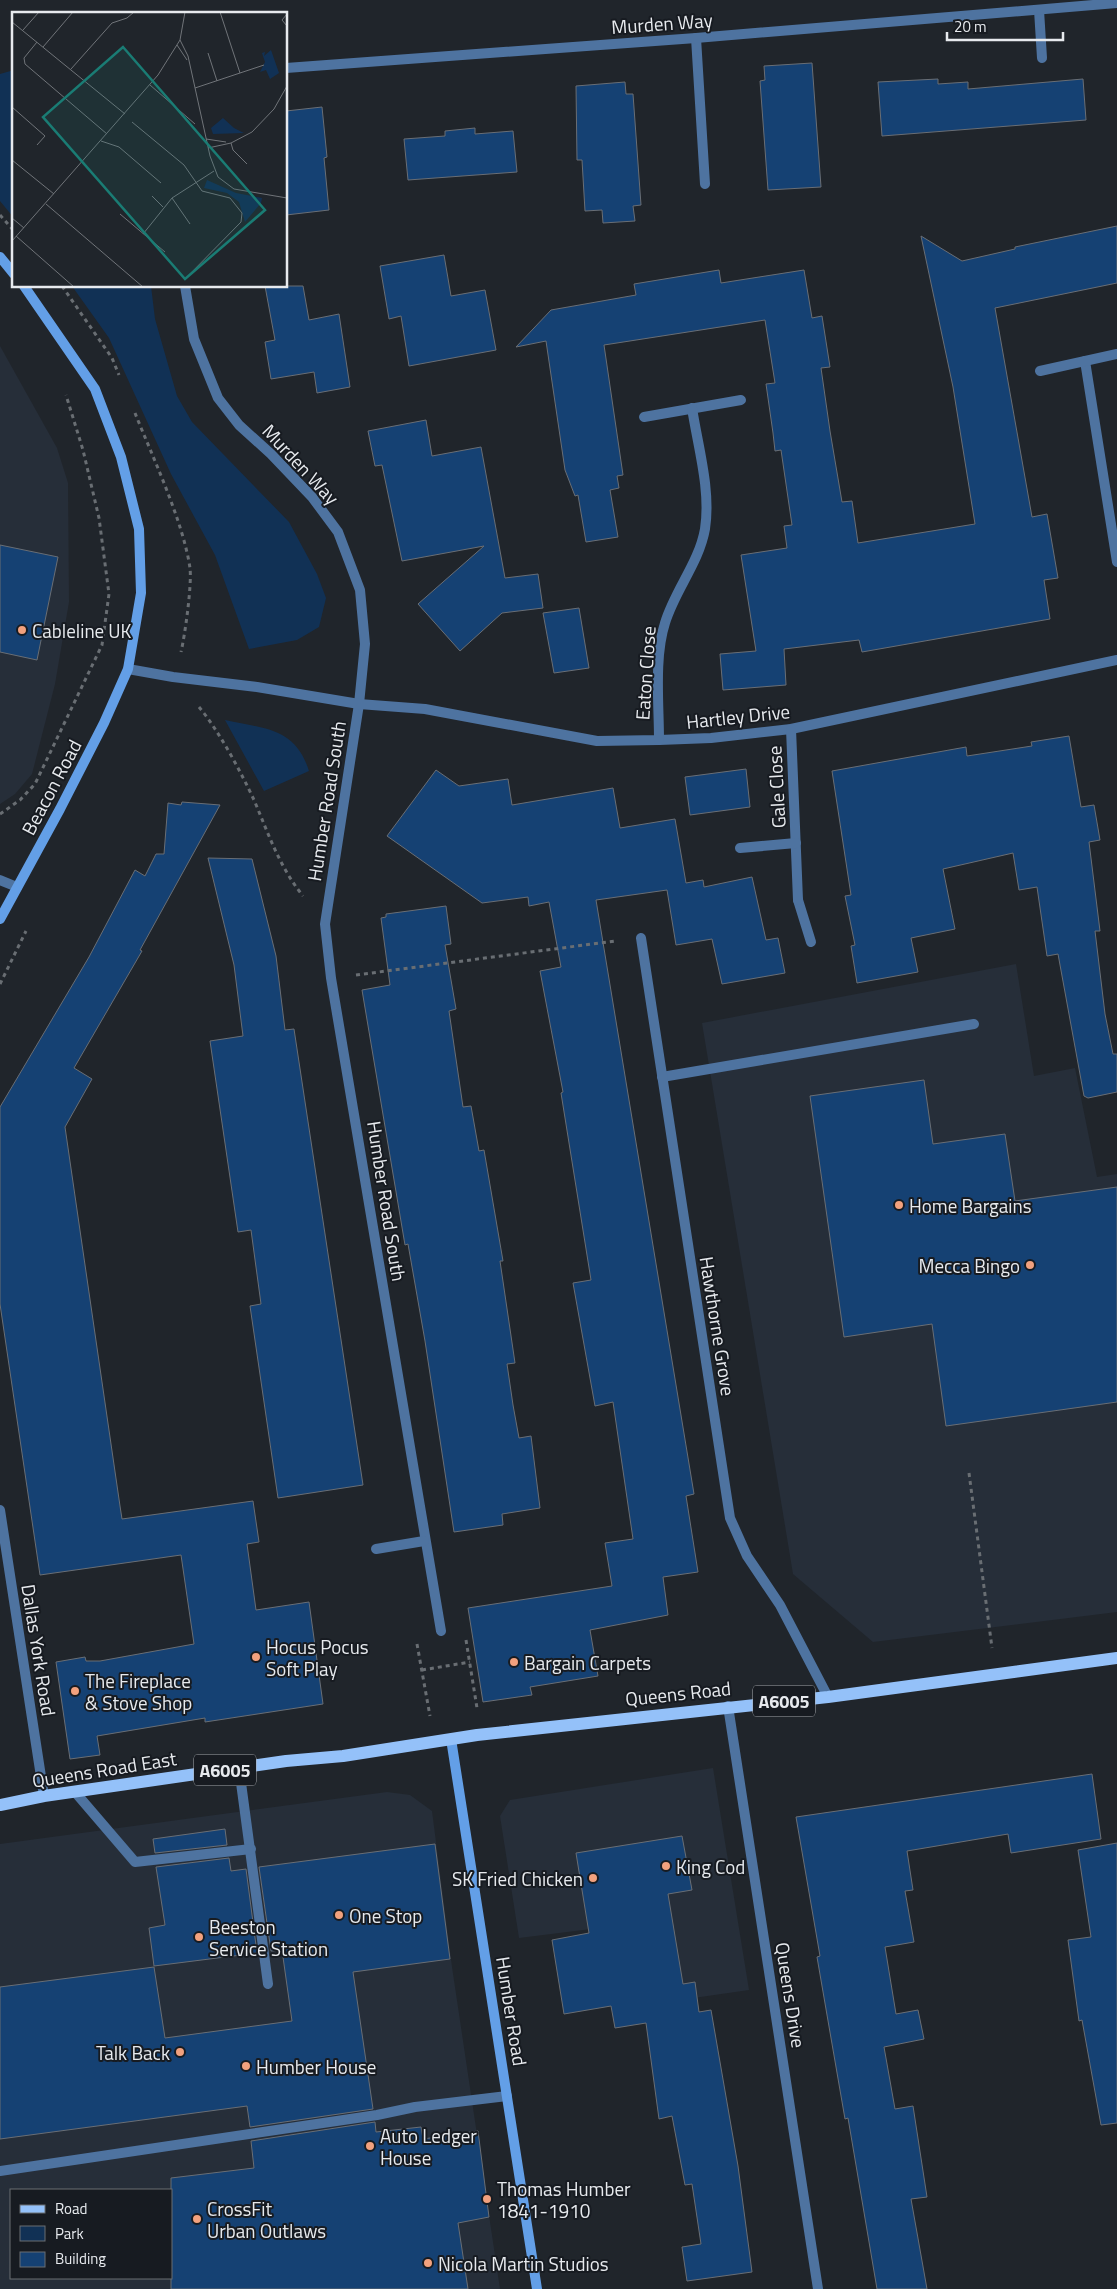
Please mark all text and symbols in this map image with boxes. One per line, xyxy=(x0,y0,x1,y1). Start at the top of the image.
street label: Murden Way xyxy=(610,5,714,41)
scale bar xyxy=(947,10,1063,42)
inset map xyxy=(12,12,288,288)
text: 20 m xyxy=(954,15,987,38)
street label: Murden Way xyxy=(256,417,346,511)
place label: Cableline UK xyxy=(32,616,132,645)
marker: Cableline UK xyxy=(16,624,28,636)
street label: Eaton Close xyxy=(627,625,663,721)
street label: Hartley Drive xyxy=(685,696,791,736)
street label: Humber Road South xyxy=(299,719,353,883)
street label: Beacon Road xyxy=(14,734,88,840)
street label: Gale Close xyxy=(759,745,793,829)
street label: Humber Road South xyxy=(360,1119,414,1283)
place label: Home Bargains xyxy=(909,1191,1032,1220)
marker: Home Bargains xyxy=(893,1199,905,1211)
place label: Mecca Bingo xyxy=(919,1251,1020,1280)
street label: Hawthorne Grove xyxy=(693,1254,743,1398)
marker: Mecca Bingo xyxy=(1024,1259,1036,1271)
street label: Dallas York Road xyxy=(14,1582,64,1718)
place label: Hocus Pocus Soft Play xyxy=(266,1632,369,1683)
place label: Bargain Carpets xyxy=(524,1648,651,1677)
marker: Hocus Pocus Soft Play xyxy=(250,1651,262,1663)
marker: Bargain Carpets xyxy=(508,1656,520,1668)
place label: The Fireplace & Stove Shop xyxy=(85,1666,192,1717)
street label: Queens Road xyxy=(624,1673,732,1713)
marker: The Fireplace & Stove Shop xyxy=(69,1685,81,1697)
road number: A6005 xyxy=(753,1685,815,1716)
street label: Queens Road East xyxy=(30,1743,179,1795)
road number: A6005 xyxy=(194,1754,256,1786)
place label: King Cod xyxy=(676,1852,745,1881)
marker: King Cod xyxy=(660,1860,672,1872)
place label: SK Fried Chicken xyxy=(452,1864,583,1893)
marker: SK Fried Chicken xyxy=(587,1872,599,1884)
place label: One Stop xyxy=(349,1901,422,1930)
marker: One Stop xyxy=(333,1909,345,1921)
place label: Beeston Service Station xyxy=(209,1912,328,1963)
marker: Beeston Service Station xyxy=(193,1931,205,1943)
street label: Queens Drive xyxy=(768,1940,814,2050)
street label: Humber Road xyxy=(489,1954,535,2068)
place label: Talk Back xyxy=(96,2038,170,2067)
marker: Talk Back xyxy=(174,2046,186,2058)
place label: Humber House xyxy=(256,2052,376,2081)
marker: Humber House xyxy=(240,2060,252,2072)
place label: Auto Ledger House xyxy=(380,2121,477,2172)
marker: Auto Ledger House xyxy=(364,2140,376,2152)
place label: Thomas Humber 1841-1910 xyxy=(497,2174,631,2225)
legend xyxy=(10,2189,172,2279)
marker: Thomas Humber 1841-1910 xyxy=(481,2193,493,2205)
place label: CrossFit Urban Outlaws xyxy=(207,2194,326,2245)
text: Road xyxy=(55,2197,87,2220)
marker: CrossFit Urban Outlaws xyxy=(191,2213,203,2225)
text: Park xyxy=(55,2222,84,2245)
text: Building xyxy=(55,2247,106,2270)
place label: Nicola Martin Studios xyxy=(438,2249,609,2278)
marker: Nicola Martin Studios xyxy=(422,2257,434,2269)

